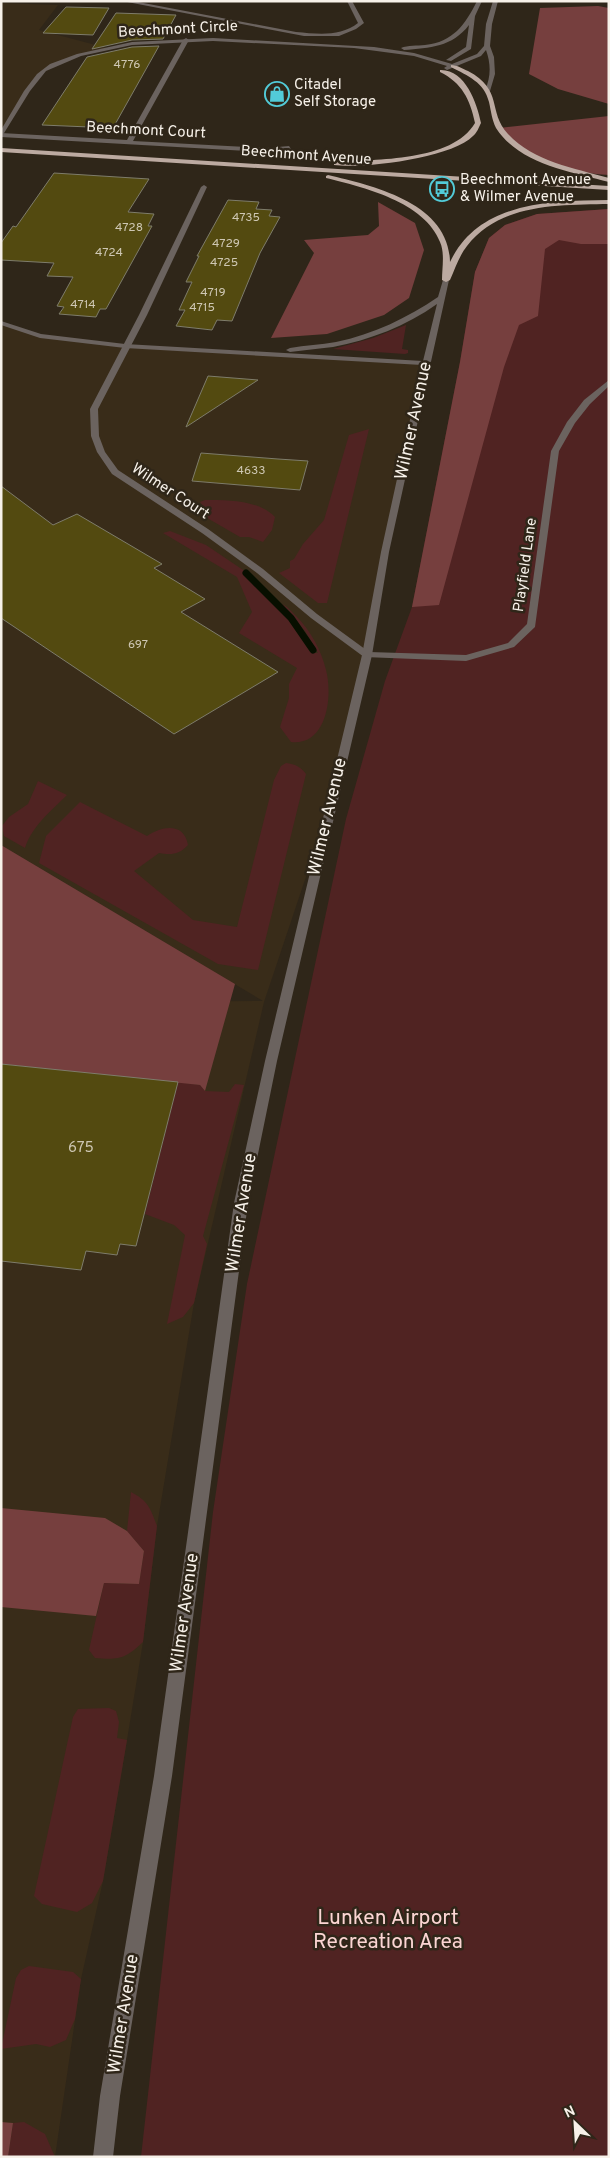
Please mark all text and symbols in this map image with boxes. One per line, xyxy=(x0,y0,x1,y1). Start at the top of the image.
street label: Beechmont Circle xyxy=(118,17,238,43)
house number: 4776 xyxy=(114,57,140,73)
place label: Citadel Self Storage xyxy=(294,76,376,112)
shop icon: Citadel Self Storage xyxy=(264,81,290,107)
street label: Beechmont Court xyxy=(86,118,206,144)
street label: Beechmont Avenue xyxy=(240,142,372,170)
place label: Beechmont Avenue & Wilmer Avenue xyxy=(460,171,591,207)
bus stop icon: Beechmont Avenue & Wilmer Avenue xyxy=(429,176,455,202)
house number: 4735 xyxy=(232,210,260,226)
house number: 4728 xyxy=(115,220,143,236)
house number: 4729 xyxy=(212,236,240,252)
house number: 4724 xyxy=(95,245,123,261)
house number: 4725 xyxy=(210,255,238,271)
house number: 4719 xyxy=(200,285,226,301)
house number: 4714 xyxy=(70,297,96,313)
house number: 4715 xyxy=(189,300,215,316)
street label: Wilmer Avenue xyxy=(390,360,438,482)
street label: Wilmer Court xyxy=(127,460,213,524)
house number: 4633 xyxy=(236,463,266,479)
street label: Playfield Lane xyxy=(510,517,542,613)
house number: 697 xyxy=(128,637,148,653)
street label: Wilmer Avenue xyxy=(303,756,353,878)
house number: 675 xyxy=(68,1139,94,1158)
street label: Wilmer Avenue xyxy=(221,1152,263,1274)
street label: Wilmer Avenue xyxy=(165,1552,205,1674)
park label: Lunken Airport Recreation Area xyxy=(313,1905,463,1956)
street label: Wilmer Avenue xyxy=(103,1953,145,2075)
north arrow xyxy=(550,2098,600,2148)
text: N xyxy=(562,2103,578,2122)

